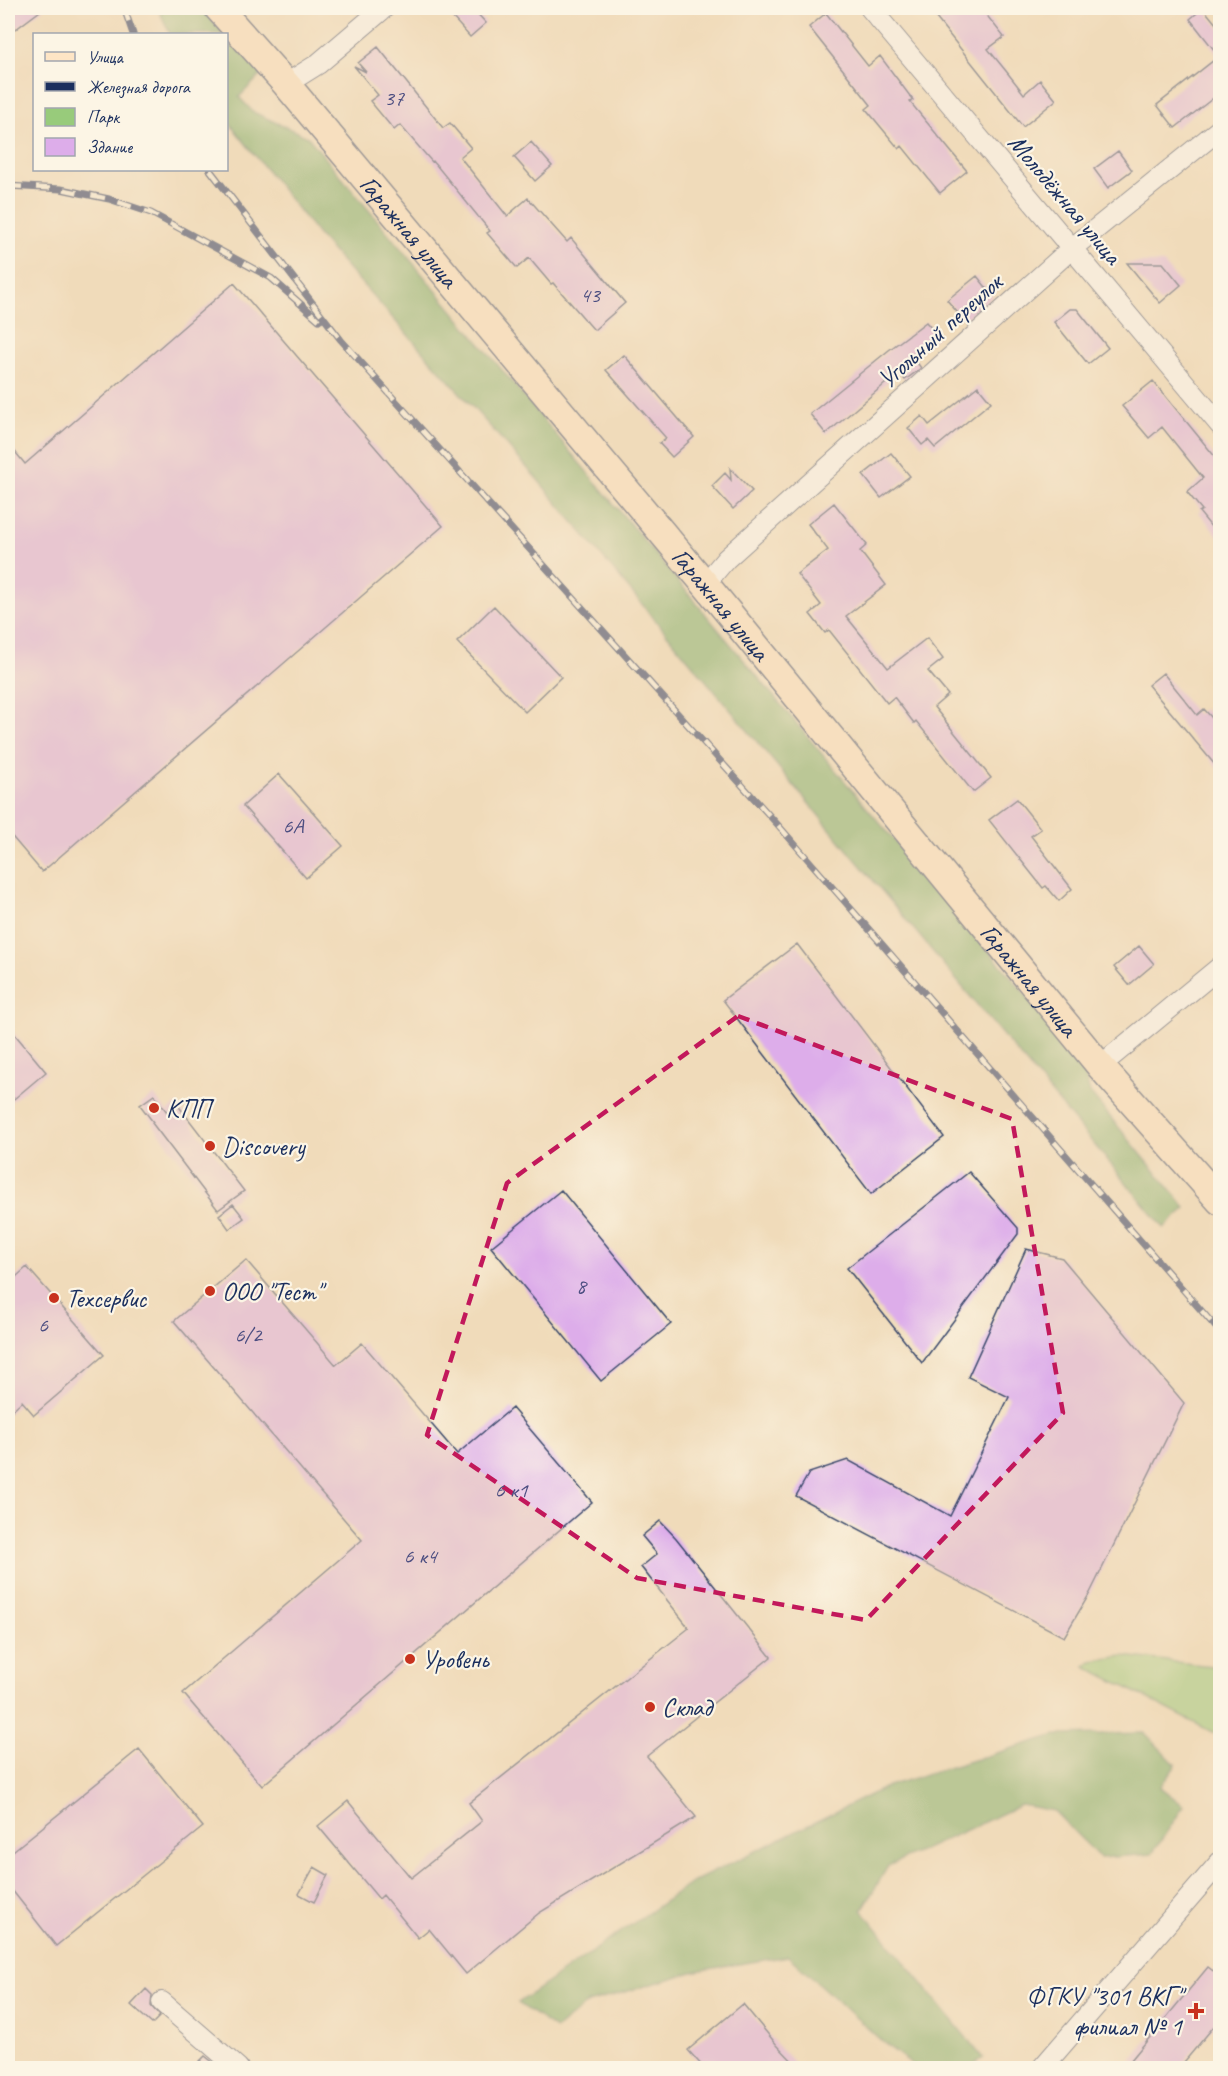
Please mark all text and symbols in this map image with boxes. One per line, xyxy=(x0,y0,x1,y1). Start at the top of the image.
legend xyxy=(33,33,228,171)
text: Улица xyxy=(87,46,124,68)
text: Железная дорога xyxy=(87,76,191,99)
house number: 37 xyxy=(384,84,405,112)
text: Парк xyxy=(87,106,121,128)
street label: Молодёжная улица xyxy=(1001,127,1130,272)
text: Здание xyxy=(87,136,133,158)
street label: Гаражная улица xyxy=(353,168,467,296)
street label: Угольный переулок xyxy=(871,265,1011,396)
house number: 43 xyxy=(580,281,602,309)
street label: Гаражная улица xyxy=(665,541,778,669)
house number: 6А xyxy=(283,812,304,840)
street label: Гаражная улица xyxy=(973,916,1087,1044)
place label: КПП xyxy=(166,1092,215,1125)
marker: КПП xyxy=(147,1101,161,1115)
place label: Discovery xyxy=(222,1130,307,1163)
marker: Discovery xyxy=(203,1139,217,1153)
house number: 8 xyxy=(576,1272,588,1300)
place label: ООО "Тест" xyxy=(222,1275,327,1308)
place label: Техсервис xyxy=(66,1282,147,1315)
marker: ООО "Тест" xyxy=(203,1284,217,1298)
marker: Техсервис xyxy=(47,1291,61,1305)
house number: 6 xyxy=(38,1311,49,1339)
house number: 6/2 xyxy=(234,1321,264,1349)
house number: 6 к1 xyxy=(494,1476,529,1504)
house number: 6 к4 xyxy=(403,1542,439,1570)
place label: Уровень xyxy=(422,1643,490,1676)
marker: Уровень xyxy=(403,1652,417,1666)
place label: Склад xyxy=(662,1691,714,1724)
marker: Склад xyxy=(643,1700,657,1714)
place label: ФГКУ "301 ВКГ" филиал № 1 xyxy=(1026,1980,1187,2043)
marker: ФГКУ "301 ВКГ" филиал № 1 xyxy=(1187,2002,1205,2020)

